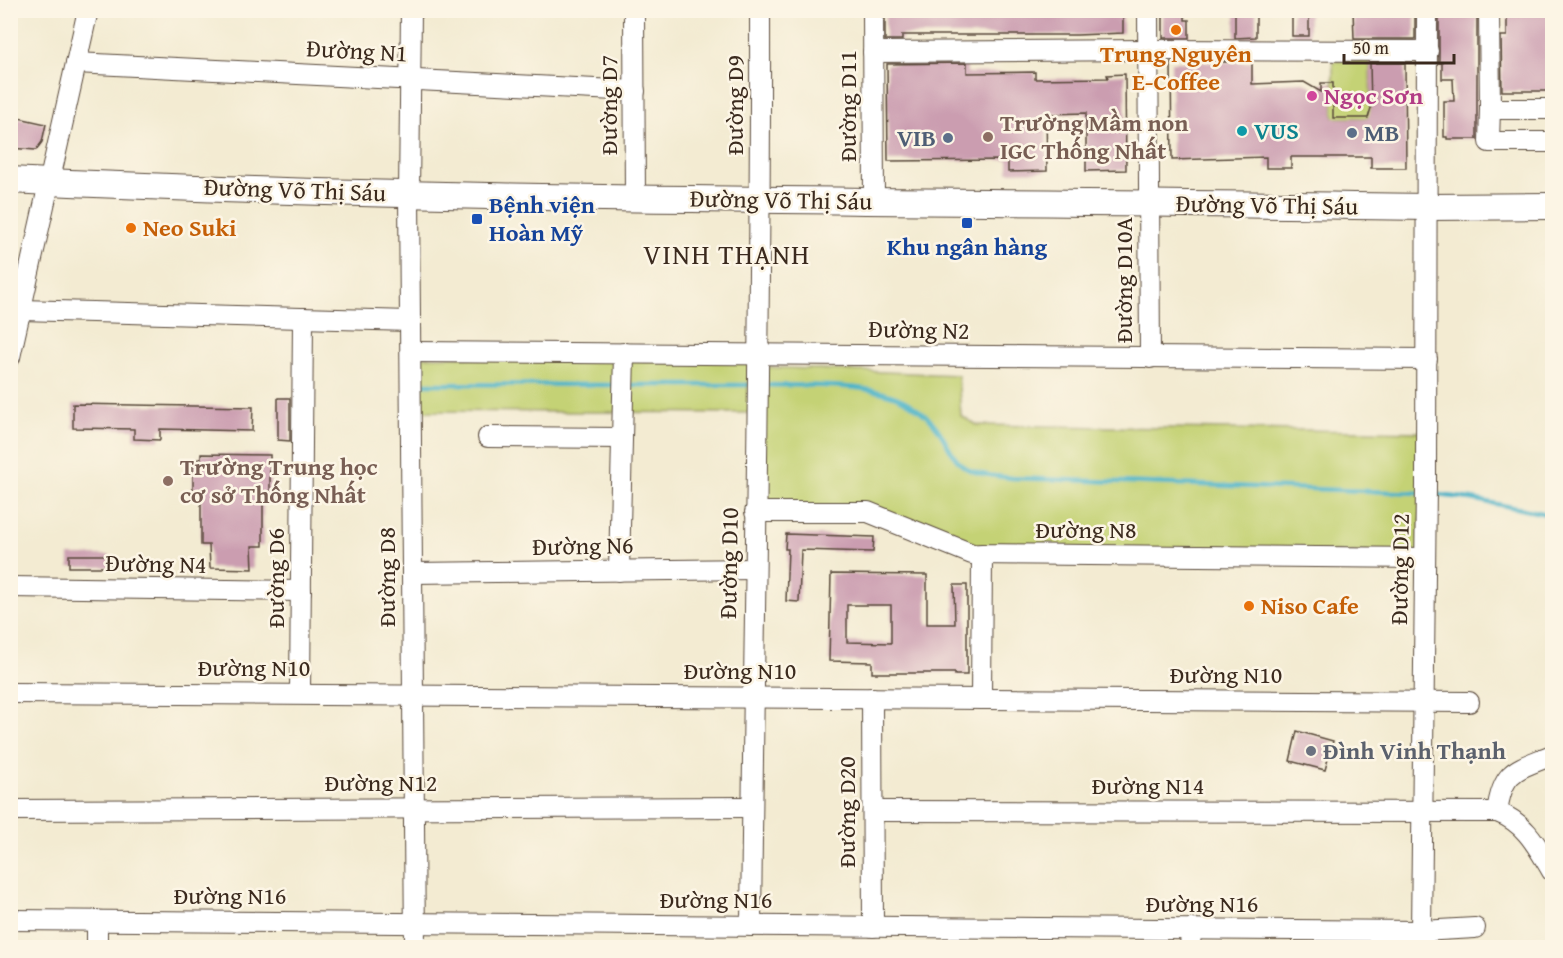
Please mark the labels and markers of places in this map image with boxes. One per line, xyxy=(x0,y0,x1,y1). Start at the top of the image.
marker: Trung Nguyên E-Coffee xyxy=(1169,23,1183,37)
place label: Trung Nguyên E-Coffee xyxy=(1100,36,1252,99)
place label: Ngọc Sơn xyxy=(1324,78,1423,113)
marker: Ngọc Sơn xyxy=(1305,89,1319,103)
place label: Trường Mầm non IGC Thống Nhất xyxy=(1000,105,1189,168)
place label: VUS xyxy=(1254,113,1299,148)
place label: MB xyxy=(1364,115,1399,150)
place label: VIB xyxy=(897,120,936,155)
marker: VUS xyxy=(1235,124,1249,138)
marker: MB xyxy=(1345,126,1359,140)
marker: Trường Mầm non IGC Thống Nhất xyxy=(981,130,995,144)
marker: VIB xyxy=(941,131,955,145)
place label: Bệnh viện Hoàn Mỹ xyxy=(489,187,595,250)
place label: Neo Suki xyxy=(143,210,236,245)
marker: Bệnh viện Hoàn Mỹ xyxy=(470,212,484,226)
marker: Khu ngân hàng xyxy=(960,216,974,230)
marker: Neo Suki xyxy=(124,221,138,235)
place label: Khu ngân hàng xyxy=(887,229,1048,264)
place label: Trường Trung học cơ sở Thống Nhất xyxy=(180,449,378,512)
marker: Trường Trung học cơ sở Thống Nhất xyxy=(161,474,175,488)
place label: Niso Cafe xyxy=(1261,588,1359,623)
marker: Niso Cafe xyxy=(1242,599,1256,613)
place label: Đình Vinh Thạnh xyxy=(1323,733,1506,768)
marker: Đình Vinh Thạnh xyxy=(1304,744,1318,758)

